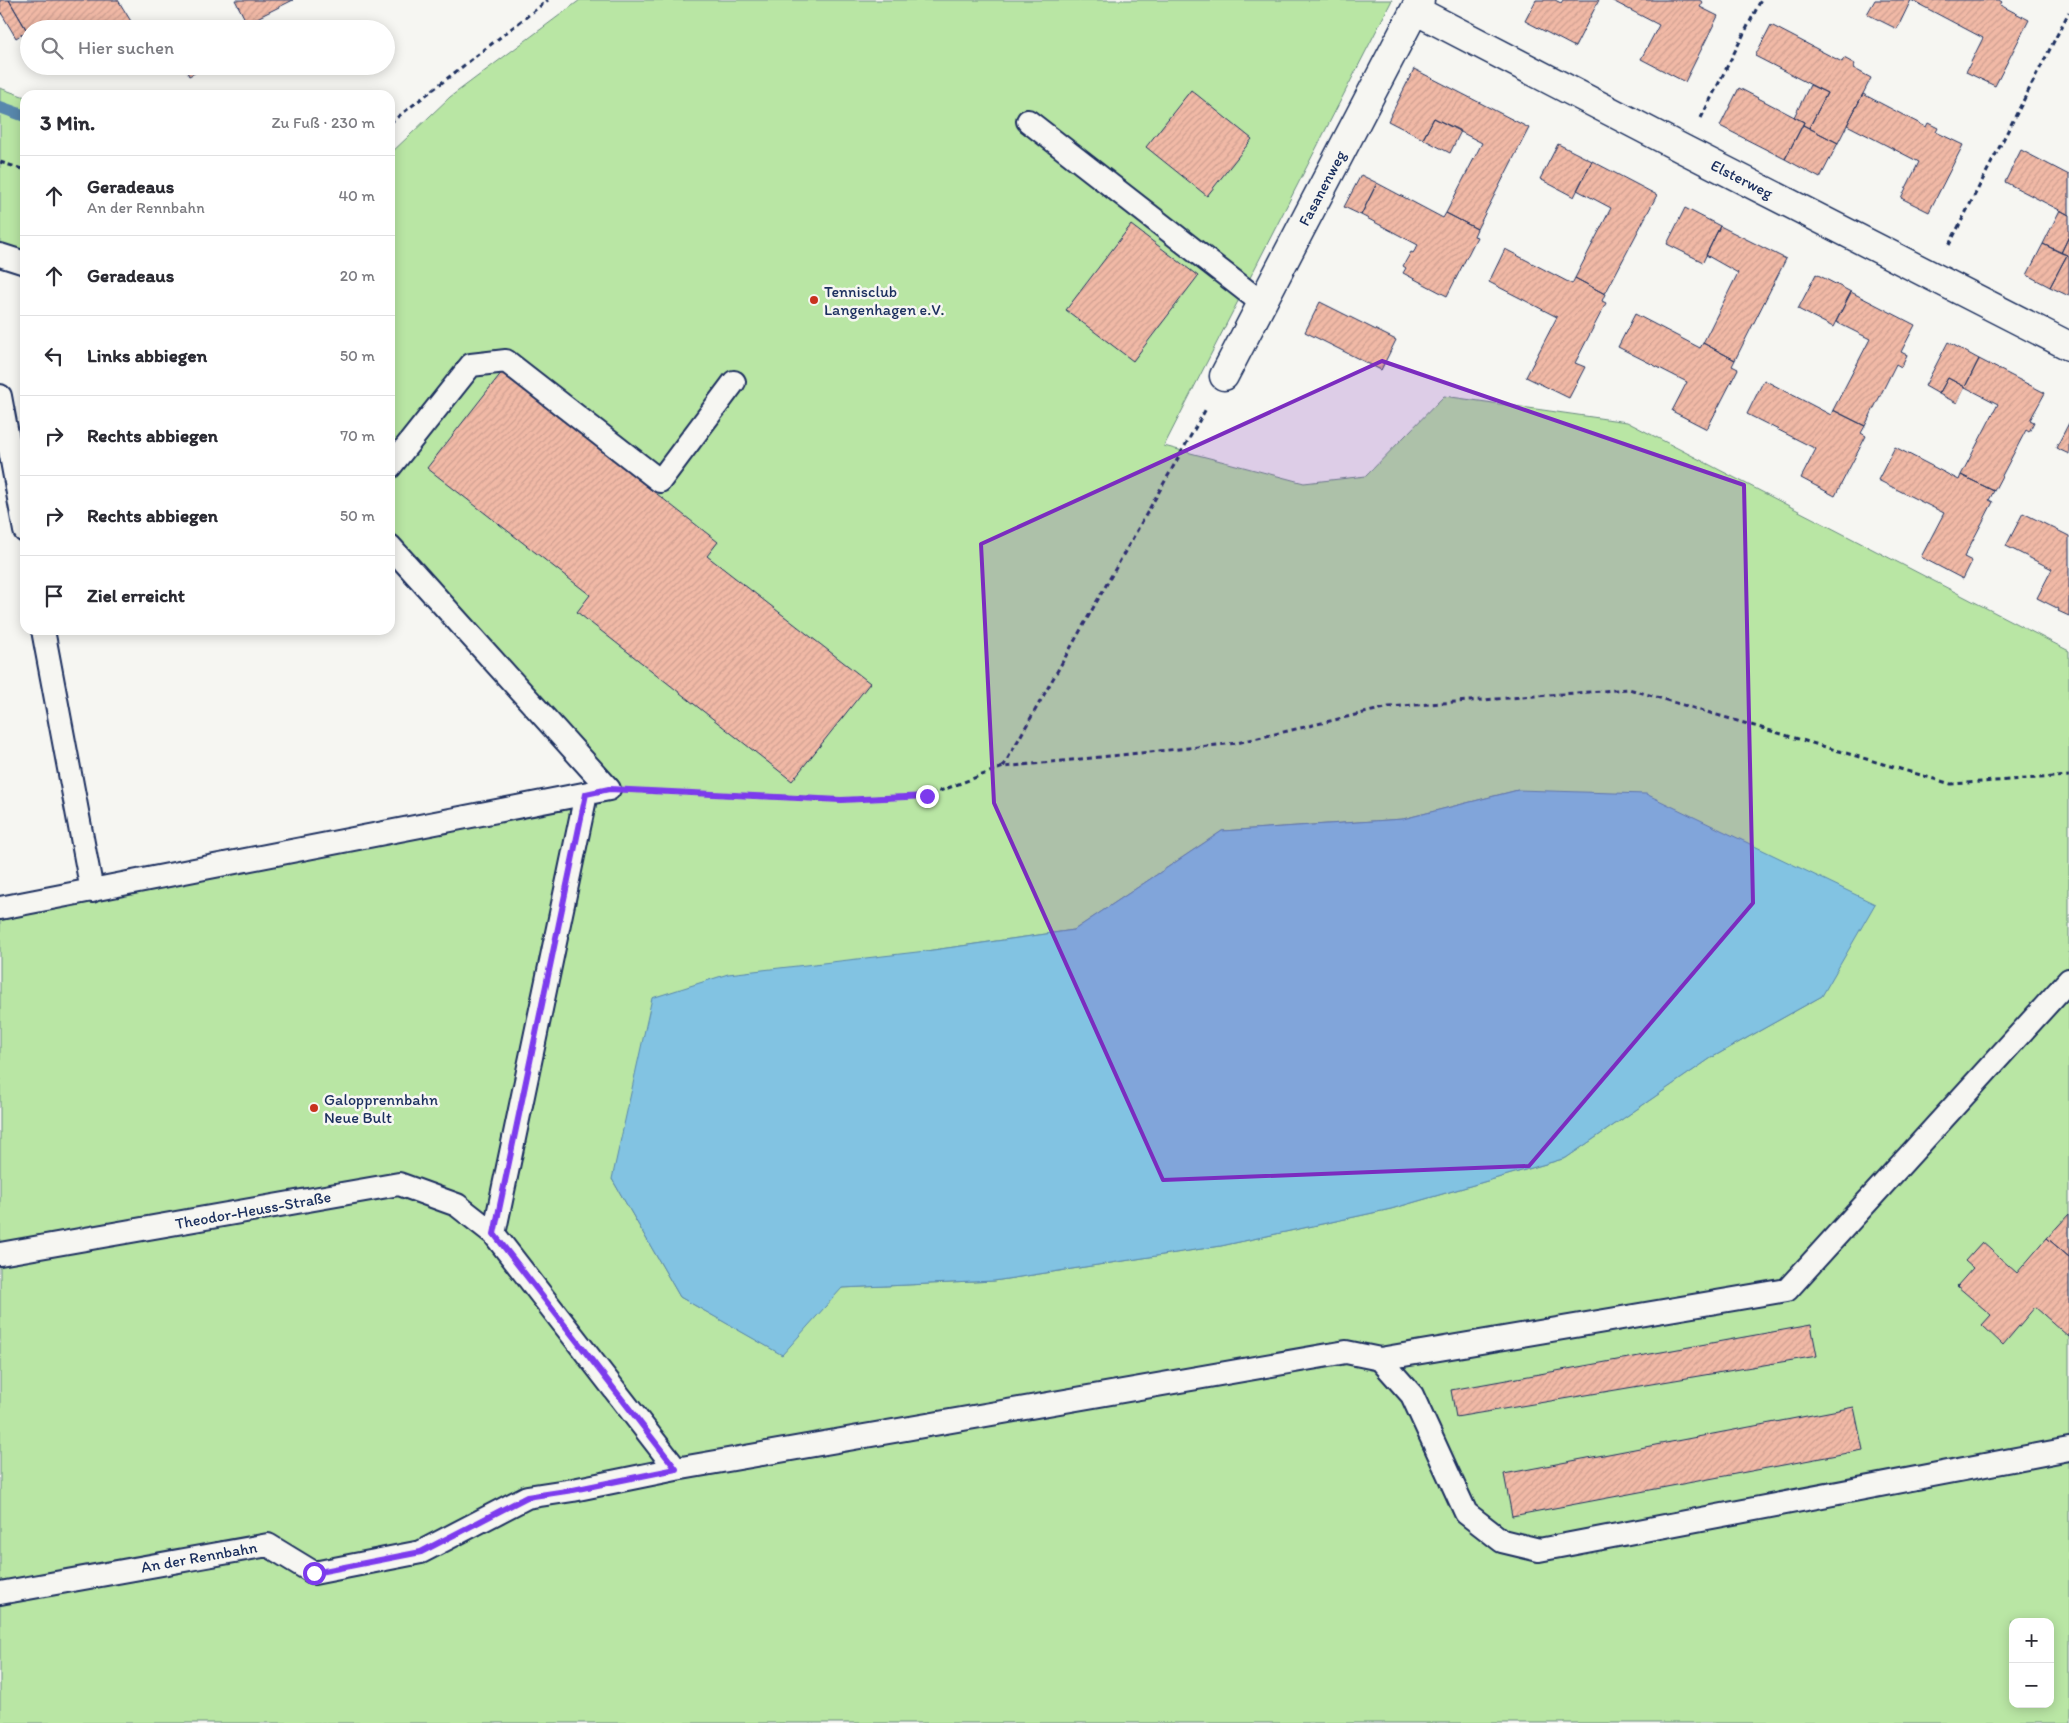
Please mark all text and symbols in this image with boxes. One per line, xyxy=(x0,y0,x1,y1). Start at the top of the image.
search box xyxy=(20,20,395,75)
icon: search xyxy=(38,34,66,62)
text: Hier suchen xyxy=(78,36,174,59)
text: 3 Min. xyxy=(40,110,95,135)
text: Zu Fuß · 230 m xyxy=(272,113,375,132)
street label: Fasanenweg xyxy=(1294,146,1350,229)
street label: Elsterweg xyxy=(1708,155,1777,203)
text: Geradeaus xyxy=(87,175,174,198)
icon: ahead xyxy=(40,182,68,210)
text: 40 m xyxy=(338,186,375,205)
text: An der Rennbahn xyxy=(87,198,205,217)
icon: ahead xyxy=(40,262,68,290)
text: Geradeaus xyxy=(87,264,174,287)
text: 20 m xyxy=(340,266,375,285)
place label: Tennisclub Langenhagen e.V. xyxy=(824,282,945,319)
marker: Tennisclub Langenhagen e.V. xyxy=(808,294,820,306)
icon: left xyxy=(40,342,68,370)
text: Links abbiegen xyxy=(87,344,207,367)
text: 50 m xyxy=(340,346,375,365)
icon: right xyxy=(40,422,68,450)
text: Rechts abbiegen xyxy=(87,424,218,447)
text: 70 m xyxy=(340,426,375,445)
icon: right xyxy=(40,502,68,530)
text: Rechts abbiegen xyxy=(87,504,218,527)
text: 50 m xyxy=(340,506,375,525)
icon: arrive xyxy=(40,582,68,610)
text: Ziel erreicht xyxy=(87,584,185,607)
route end xyxy=(916,785,939,808)
place label: Galopprennbahn Neue Bult xyxy=(324,1090,438,1127)
marker: Galopprennbahn Neue Bult xyxy=(308,1102,320,1114)
street label: Theodor-Heuss-Straße xyxy=(174,1187,332,1233)
street label: An der Rennbahn xyxy=(139,1537,259,1577)
route start xyxy=(303,1562,326,1585)
map controls xyxy=(2009,1618,2054,1708)
button: + xyxy=(2009,1618,2054,1663)
button: − xyxy=(2009,1663,2054,1708)

